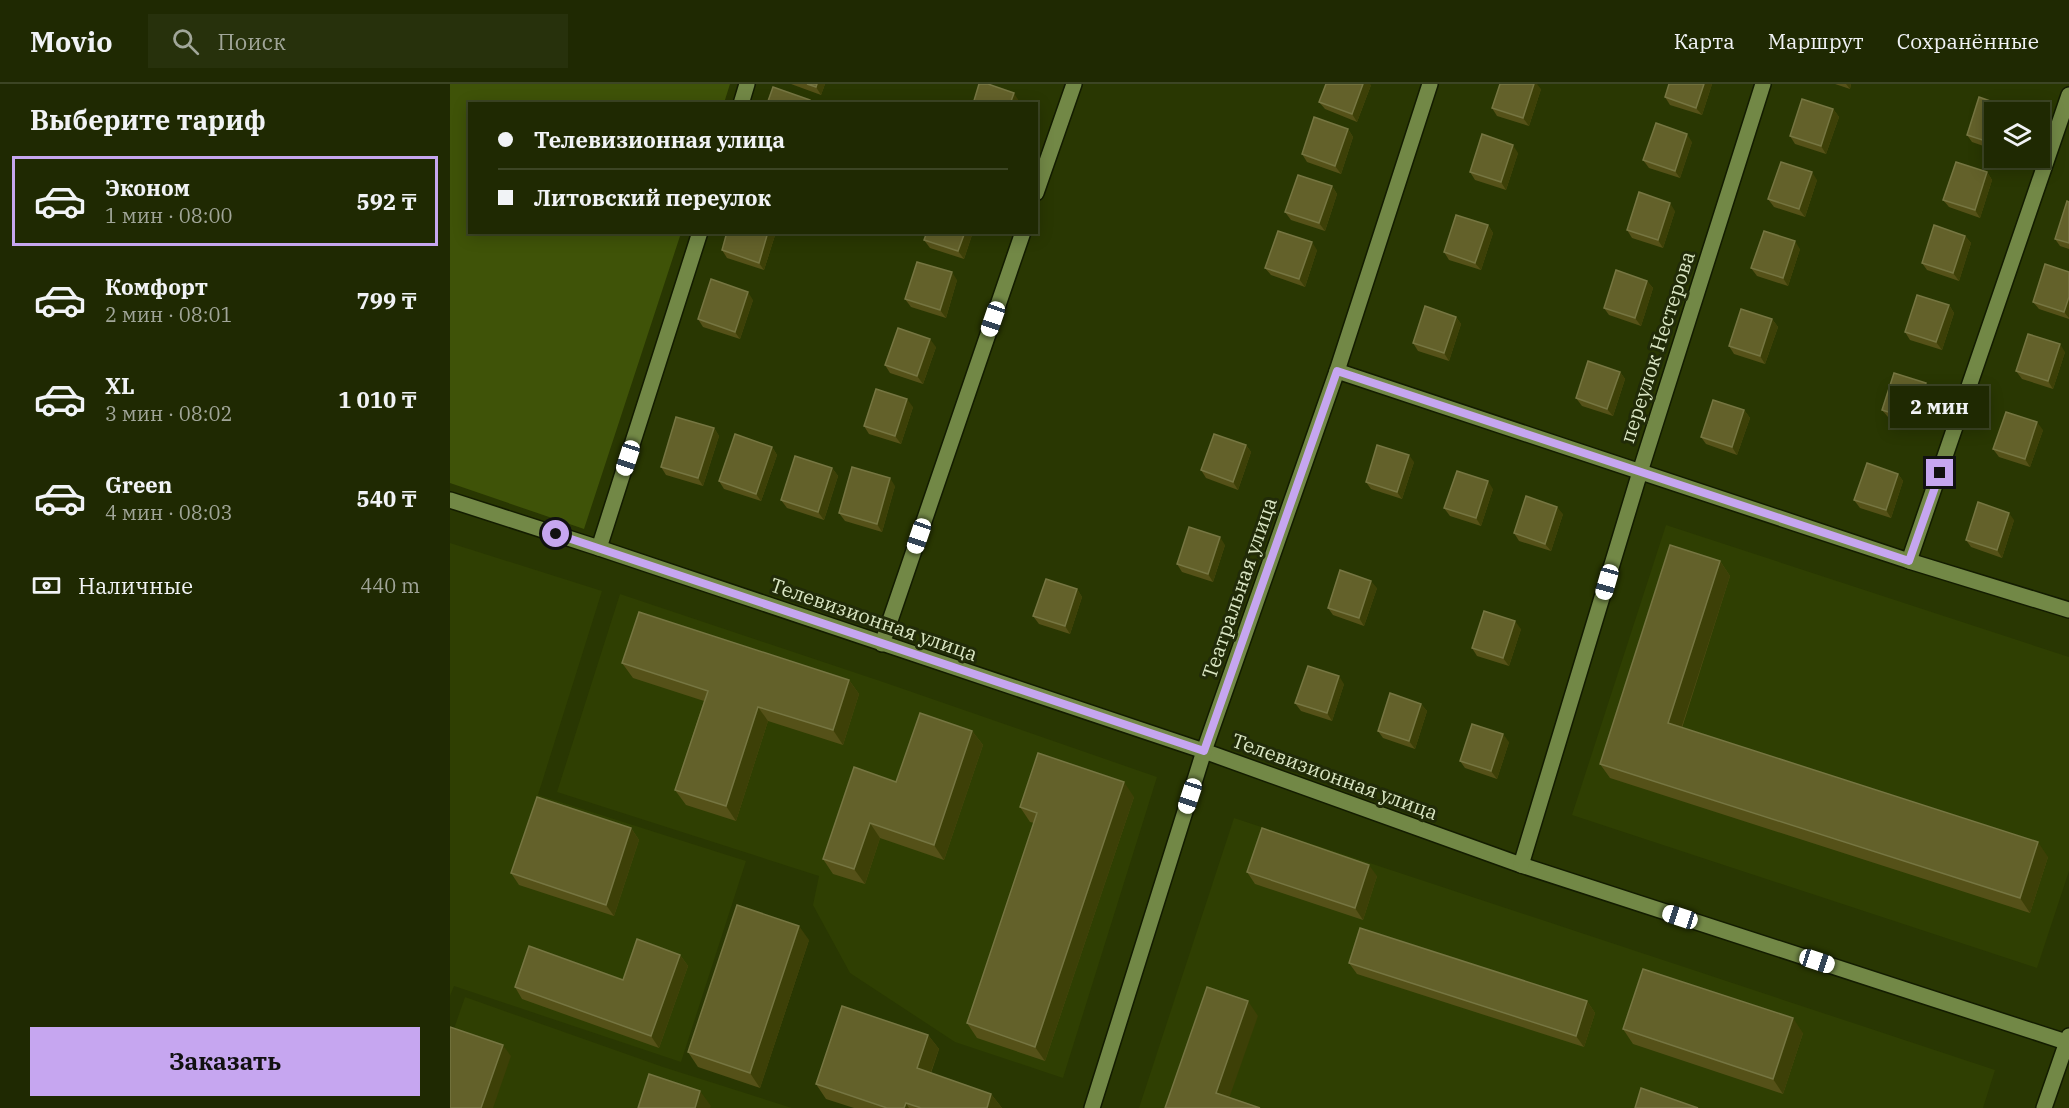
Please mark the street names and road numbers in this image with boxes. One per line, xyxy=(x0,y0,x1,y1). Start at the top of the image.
street label: переулок Нестерова xyxy=(1613,248,1701,446)
street label: Театральная улица xyxy=(1195,494,1283,682)
street label: Телевизионная улица xyxy=(767,571,981,667)
street label: Телевизионная улица xyxy=(1228,726,1442,826)

